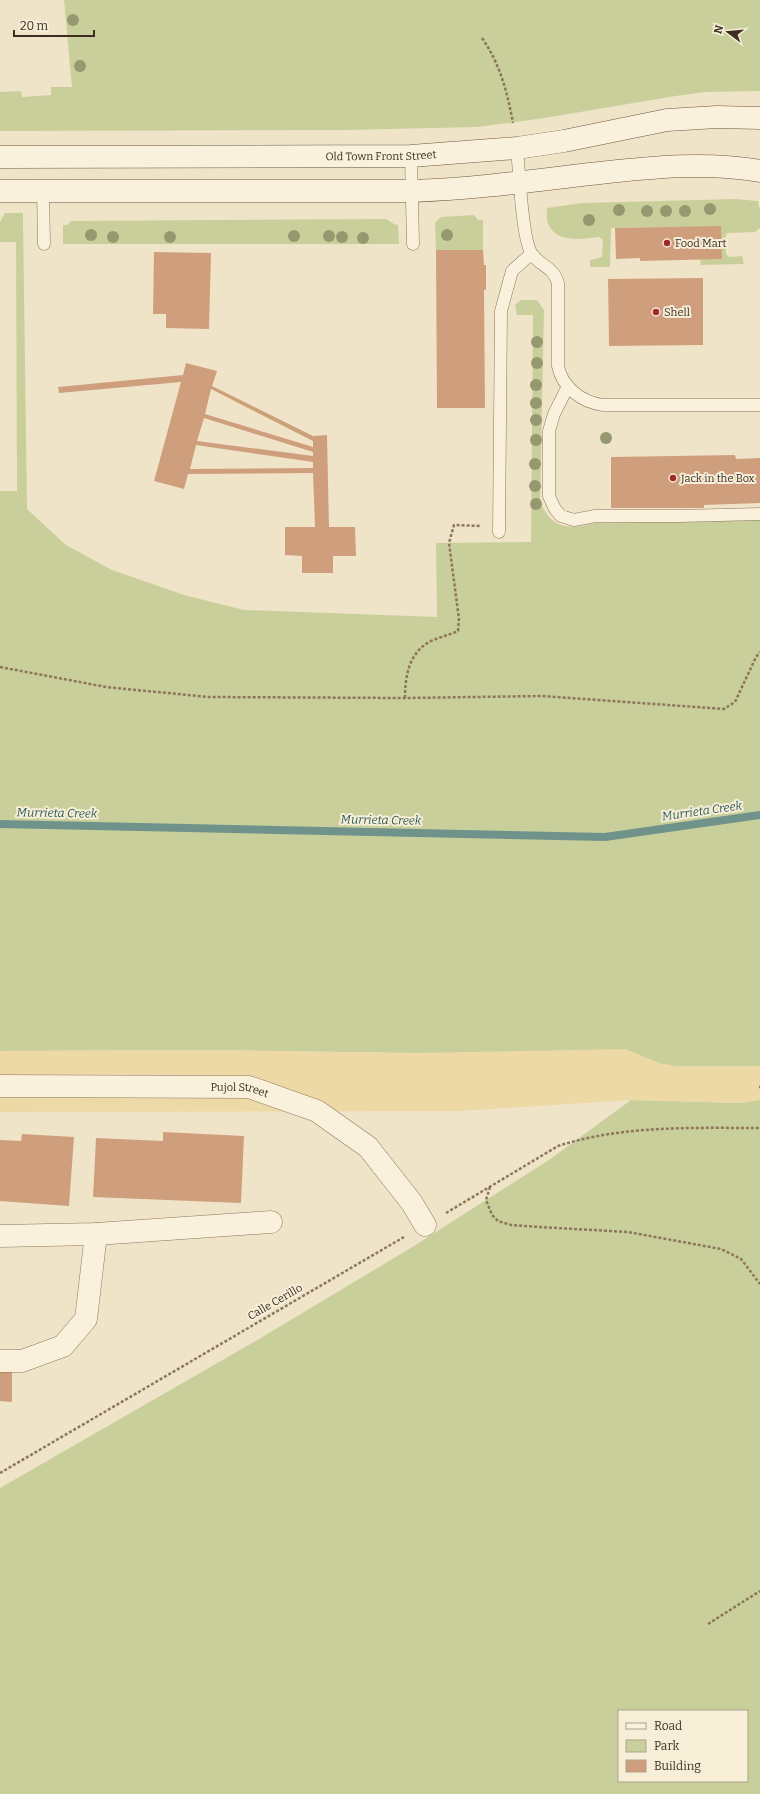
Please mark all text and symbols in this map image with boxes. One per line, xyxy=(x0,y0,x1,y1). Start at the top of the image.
scale bar xyxy=(14,12,94,38)
north arrow xyxy=(708,12,748,52)
text: 20 m xyxy=(20,19,49,33)
text: N xyxy=(711,23,726,35)
street label: Old Town Front Street xyxy=(325,148,437,163)
place label: Food Mart xyxy=(675,237,727,250)
marker: Food Mart xyxy=(662,238,672,248)
place label: Shell xyxy=(664,306,690,319)
marker: Shell xyxy=(651,307,661,317)
place label: Jack in the Box xyxy=(680,472,755,485)
marker: Jack in the Box xyxy=(668,473,678,483)
water label: Murrieta Creek xyxy=(661,798,743,824)
water label: Murrieta Creek xyxy=(17,805,98,821)
water label: Murrieta Creek xyxy=(341,812,422,828)
street label: Pujol Street xyxy=(210,1080,271,1100)
street label: Calle Cerillo xyxy=(245,1281,305,1323)
legend xyxy=(618,1710,748,1782)
text: Road xyxy=(654,1719,682,1733)
text: Park xyxy=(654,1739,680,1753)
text: Building xyxy=(654,1759,701,1773)

